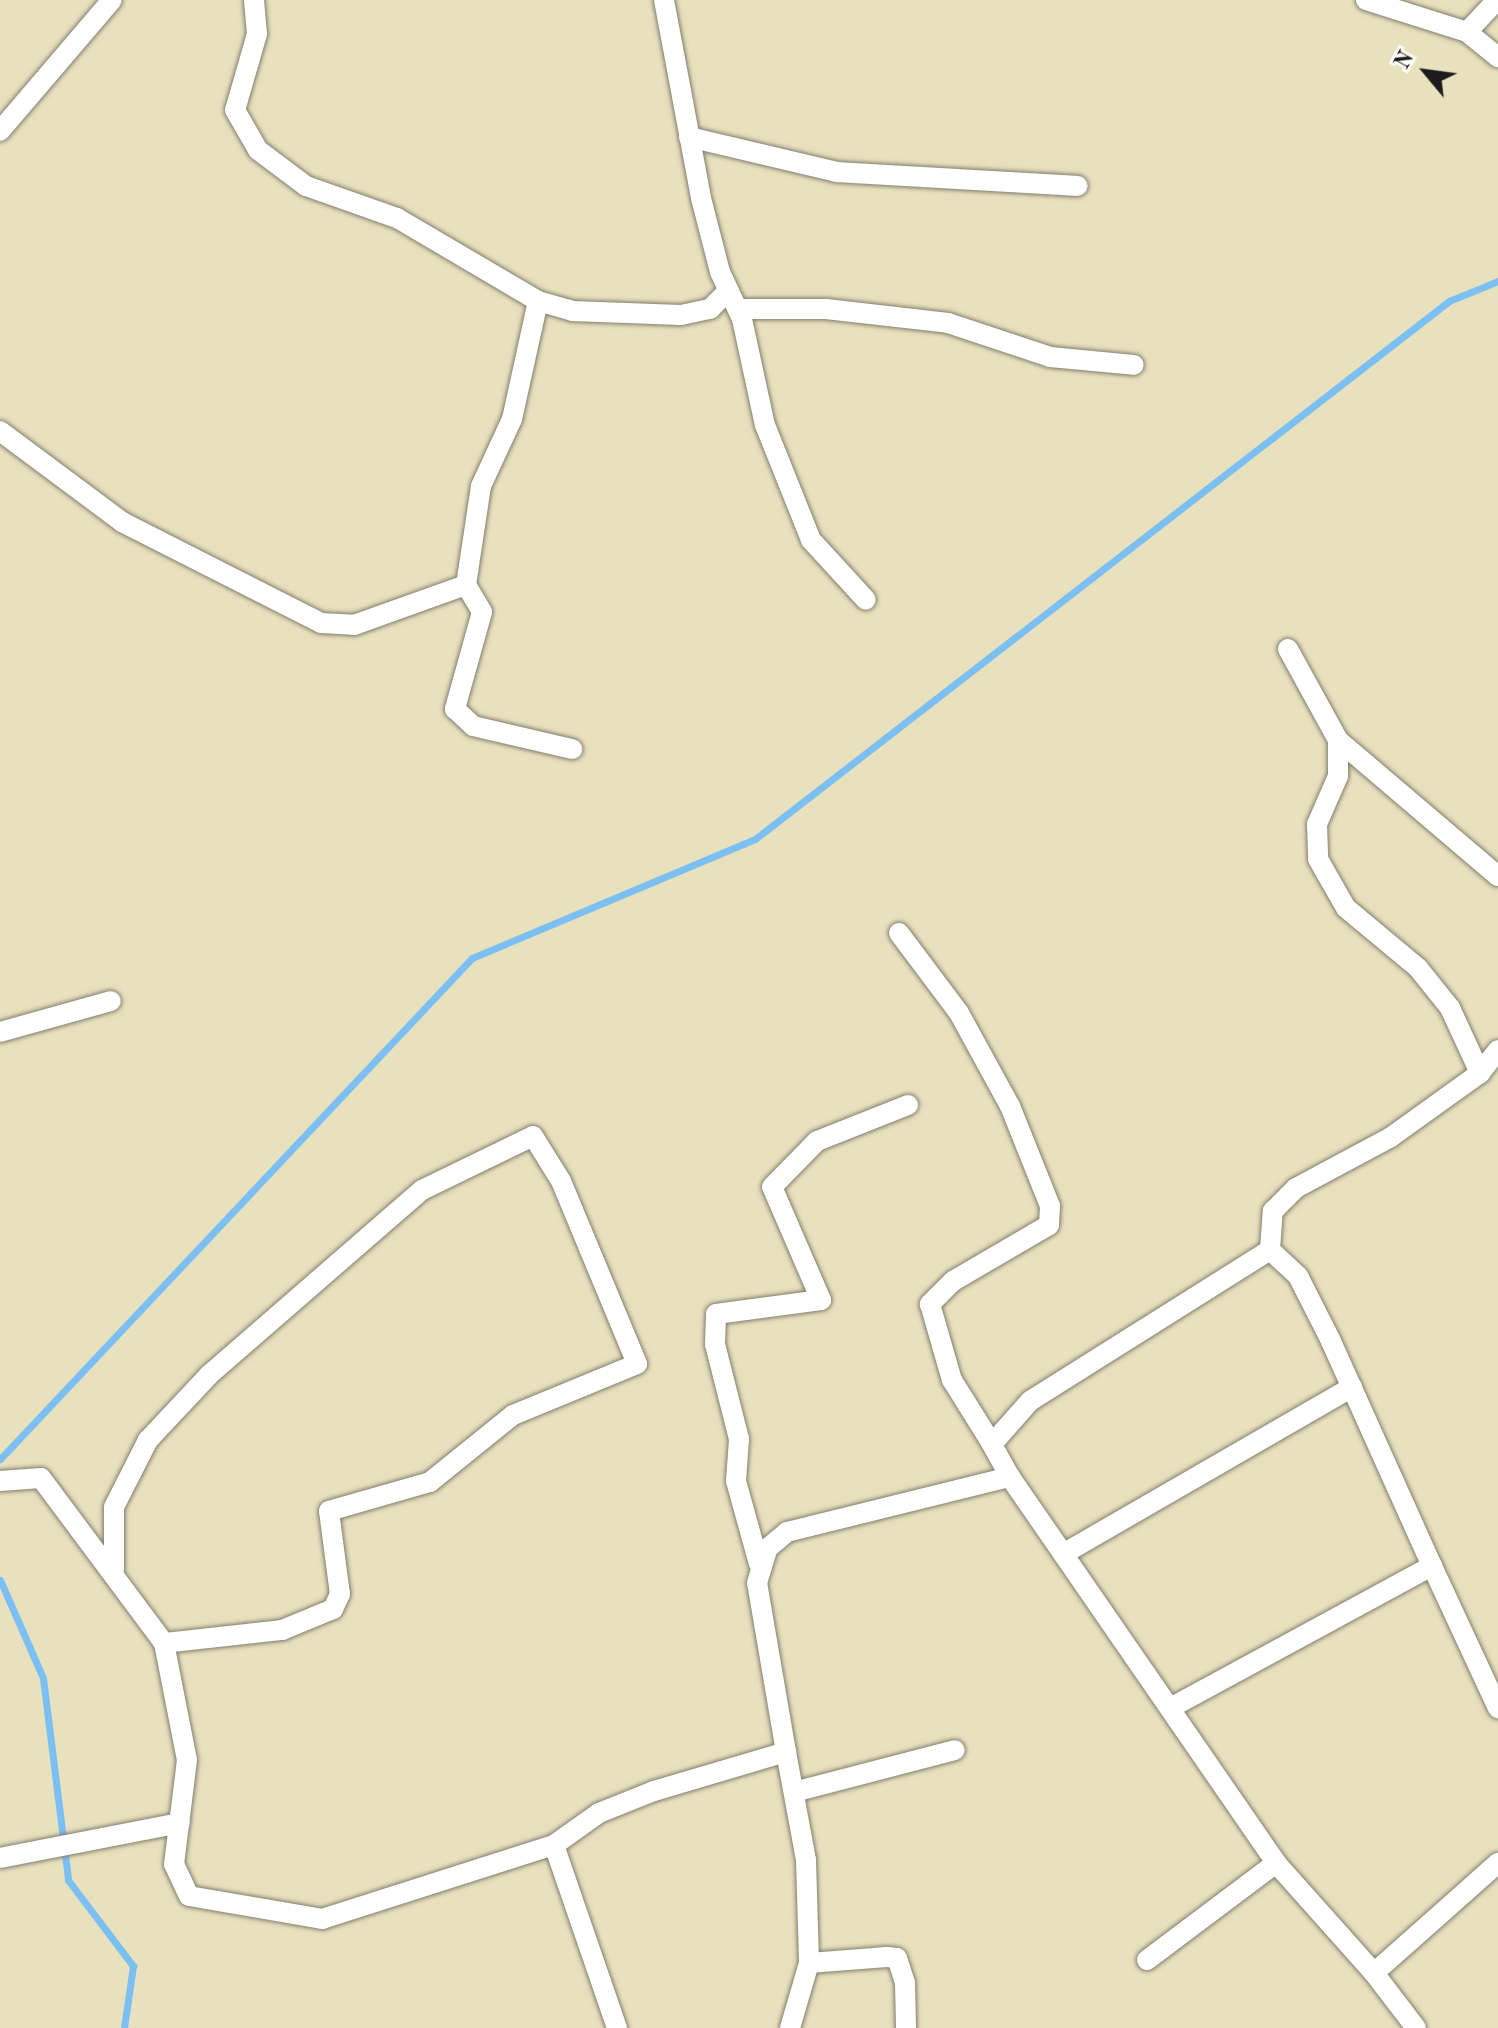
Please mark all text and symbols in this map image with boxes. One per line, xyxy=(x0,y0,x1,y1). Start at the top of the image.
north arrow xyxy=(1386,32,1466,112)
text: N xyxy=(1391,48,1419,73)

